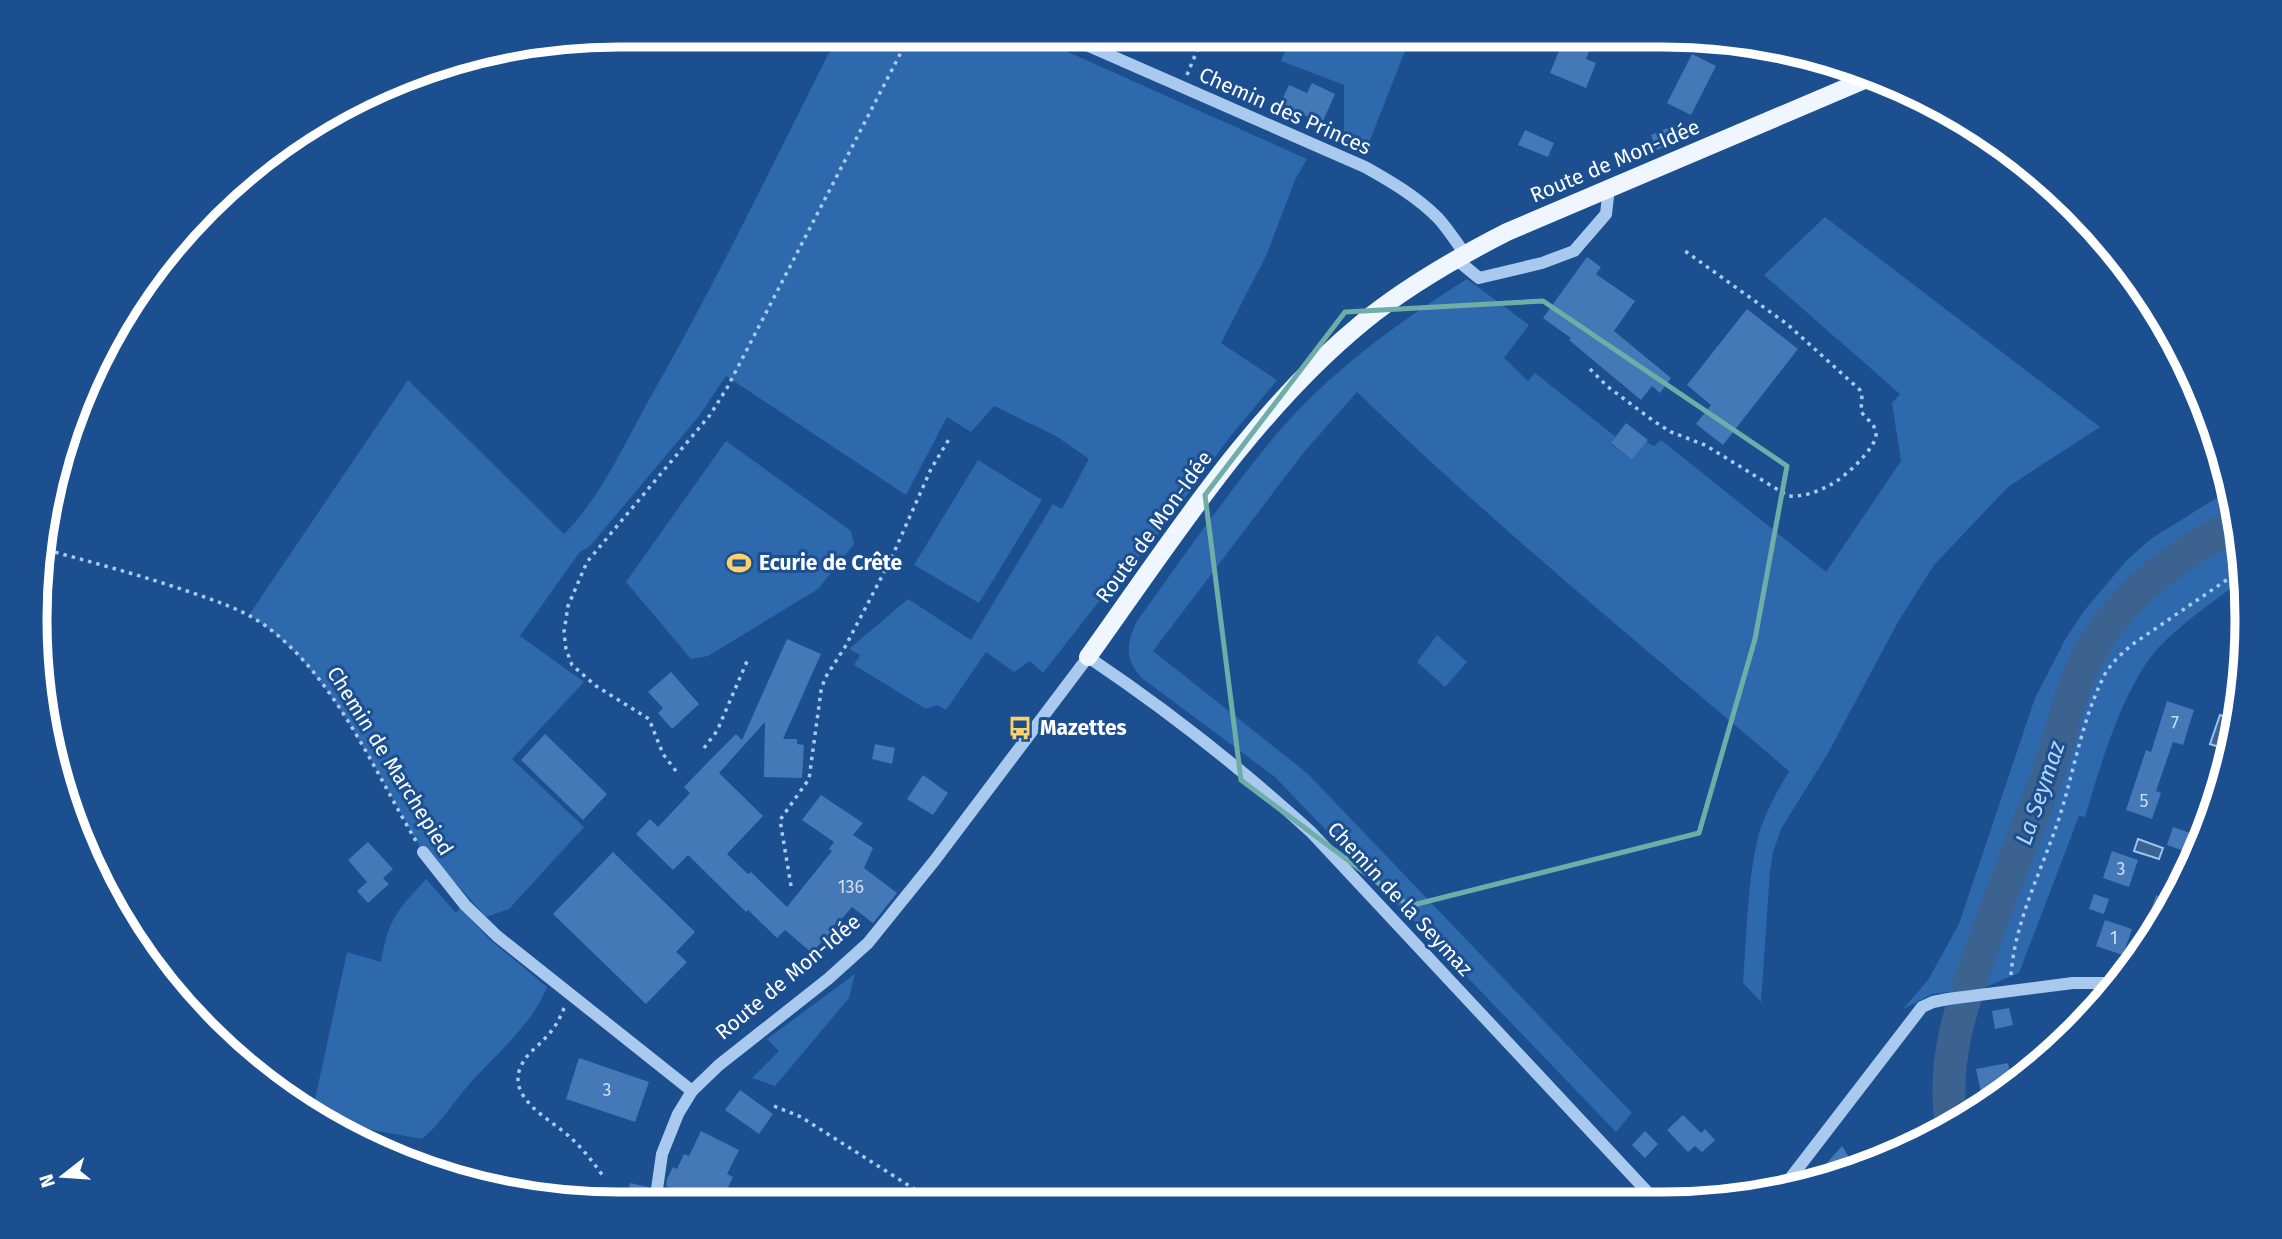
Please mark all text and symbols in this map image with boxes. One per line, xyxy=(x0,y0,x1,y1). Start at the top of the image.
street label: Chemin des Princes xyxy=(1195,61,1375,161)
street label: Route de Mon-Idée xyxy=(1526,114,1704,208)
street label: Route de Mon-Idée xyxy=(1090,446,1218,608)
sports icon: Ecurie de Crête xyxy=(725,549,753,577)
place label: Ecurie de Crête xyxy=(759,550,903,576)
street label: Chemin de Marchepied xyxy=(321,662,459,860)
house number: 7 xyxy=(2171,712,2179,734)
bus stop icon: Mazettes xyxy=(1006,714,1034,742)
place label: Mazettes xyxy=(1040,715,1127,741)
water label: La Seymaz xyxy=(2009,737,2071,848)
house number: 5 xyxy=(2139,790,2149,812)
street label: Chemin de la Seymaz xyxy=(1322,816,1478,982)
house number: 3 xyxy=(2117,858,2125,880)
house number: 136 xyxy=(838,876,864,898)
street label: Route de Mon-Idée xyxy=(710,909,866,1045)
house number: 1 xyxy=(2110,927,2118,949)
house number: 3 xyxy=(603,1079,611,1101)
north arrow xyxy=(28,1141,98,1211)
text: N xyxy=(34,1171,60,1190)

